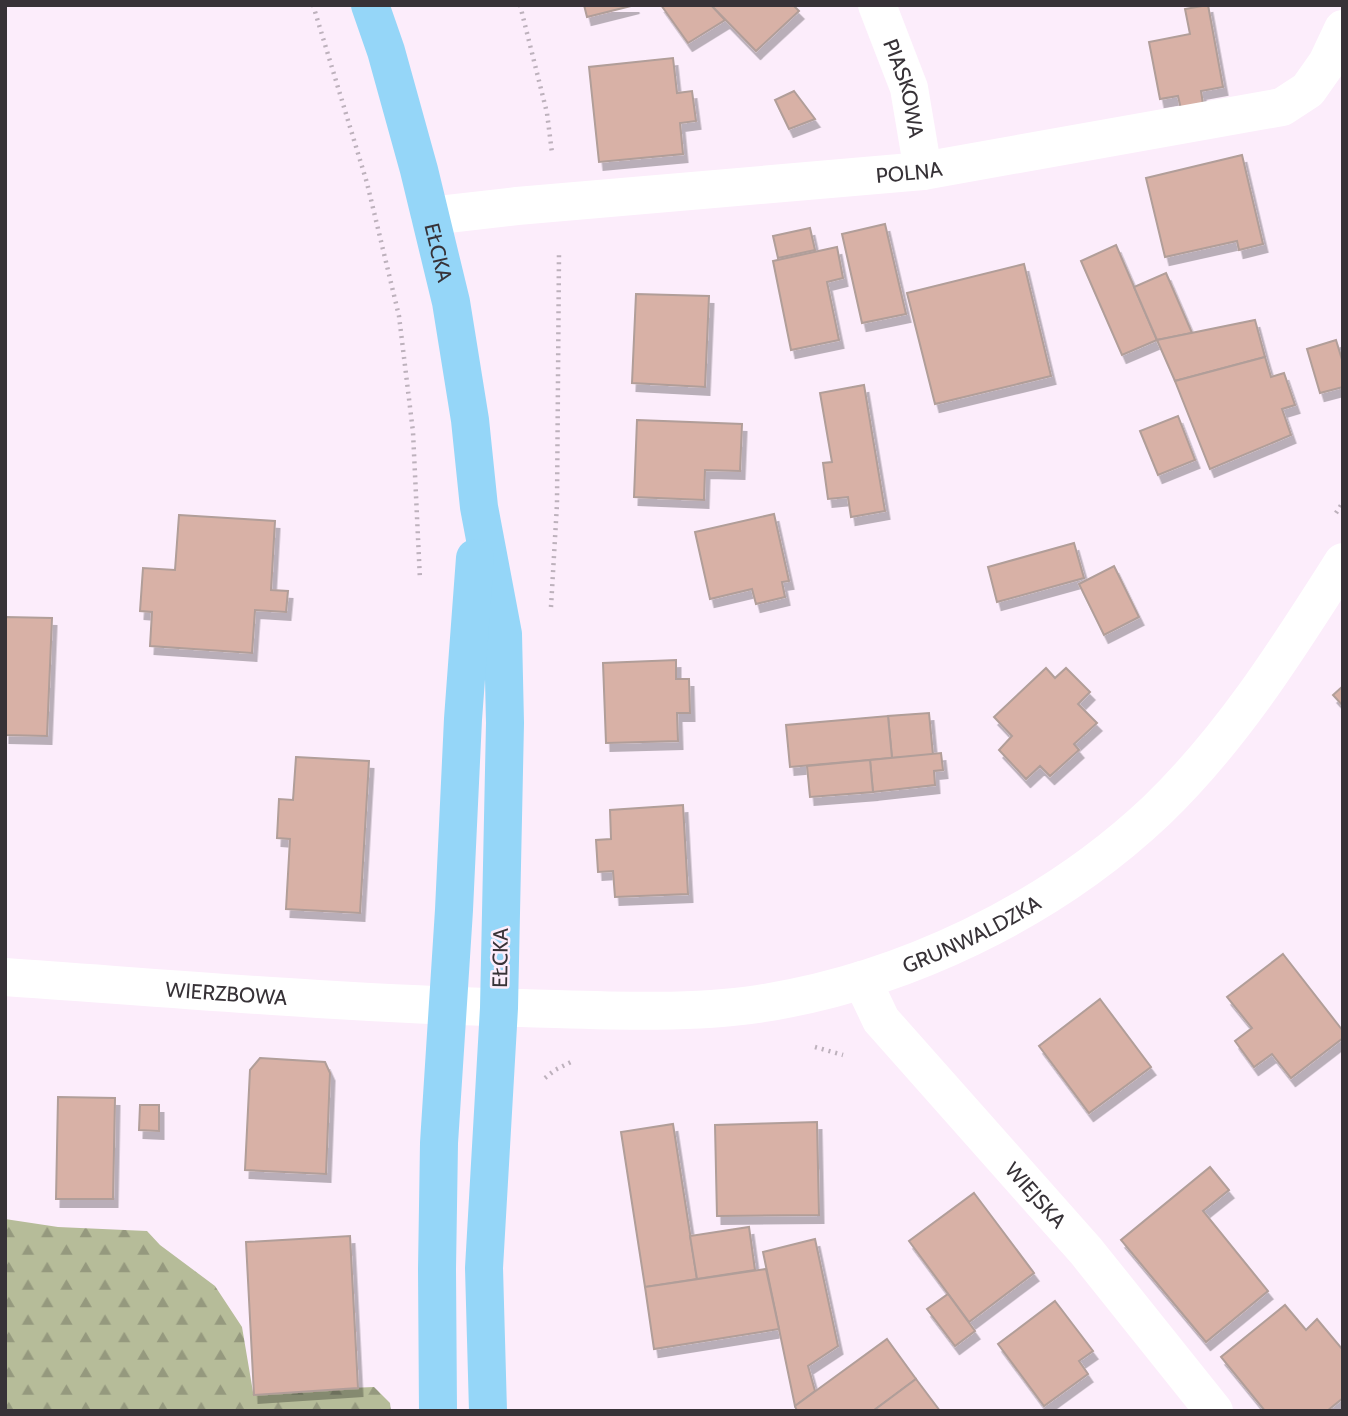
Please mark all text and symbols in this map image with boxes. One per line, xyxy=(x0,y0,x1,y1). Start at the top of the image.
street label: PIASKOWA xyxy=(879,35,930,139)
street label: POLNA xyxy=(875,155,944,188)
street label: EŁCKA xyxy=(420,220,458,285)
street label: GRUNWALDZKA xyxy=(899,890,1045,978)
street label: EŁCKA xyxy=(487,928,513,988)
street label: WIERZBOWA xyxy=(165,976,288,1010)
street label: WIEJSKA xyxy=(1000,1157,1072,1233)

